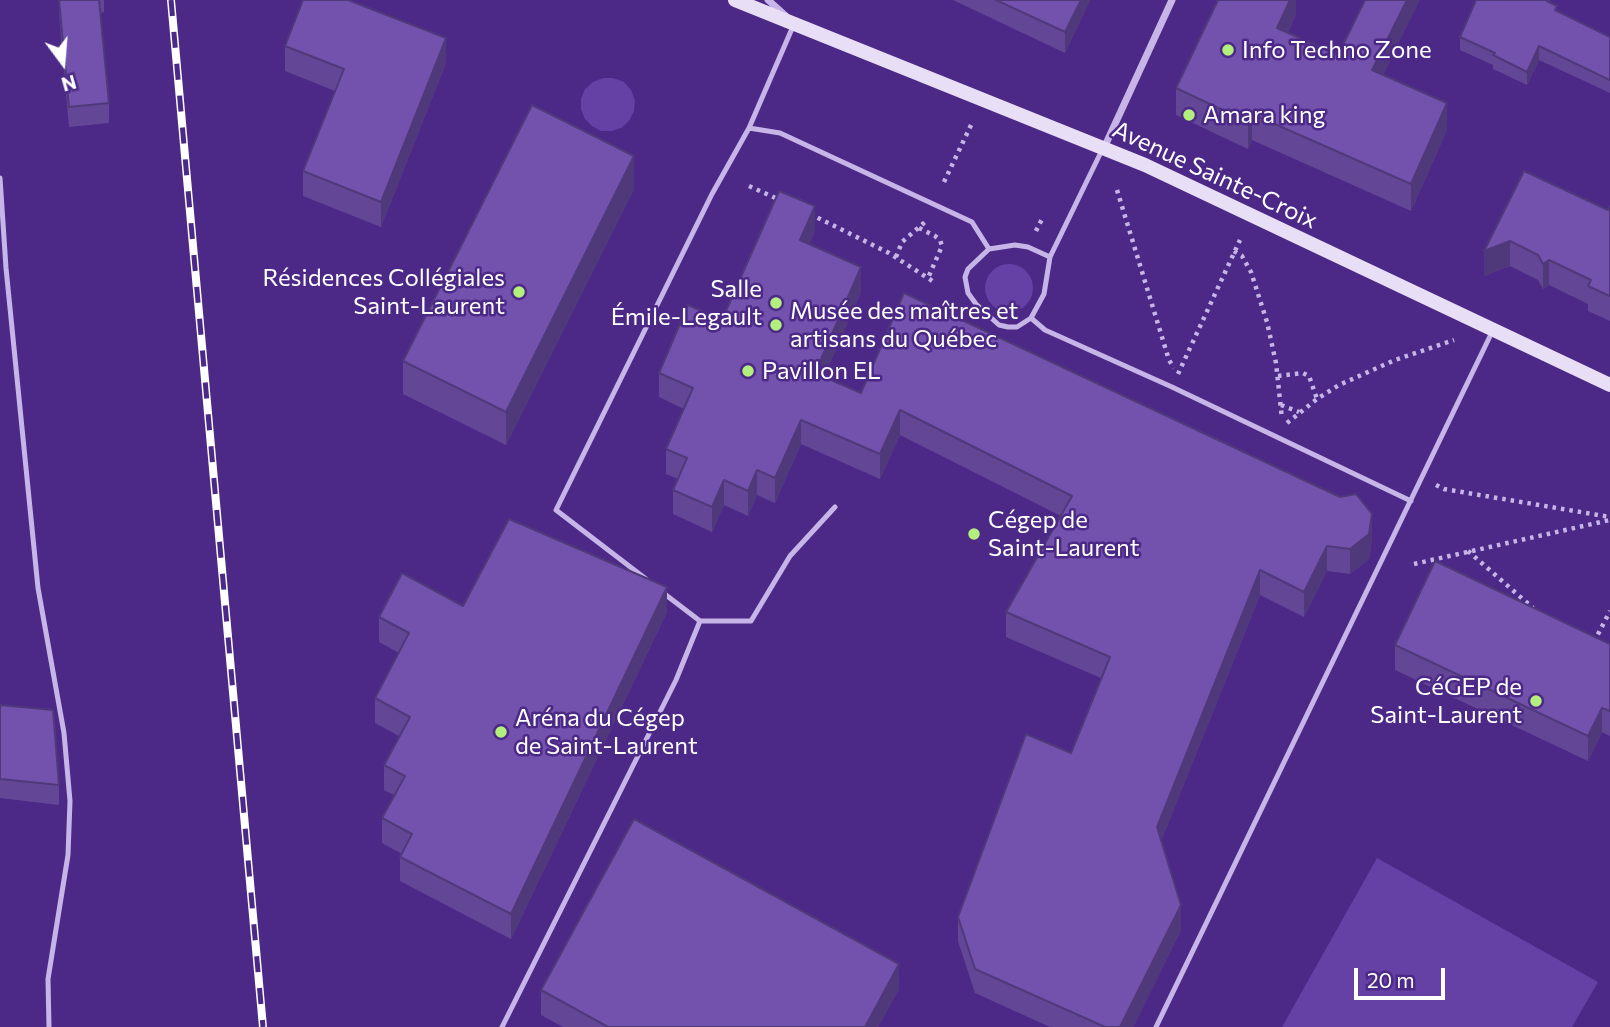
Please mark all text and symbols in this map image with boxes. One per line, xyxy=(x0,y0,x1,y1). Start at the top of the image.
north arrow xyxy=(28,28,98,98)
place label: Info Techno Zone xyxy=(1242,36,1432,64)
marker: Info Techno Zone xyxy=(1220,42,1236,58)
text: N xyxy=(59,71,79,97)
place label: Amara king xyxy=(1203,101,1325,129)
marker: Amara king xyxy=(1181,107,1197,123)
street label: Avenue Sainte-Croix xyxy=(1108,115,1322,235)
place label: Résidences Collégiales Saint-Laurent xyxy=(263,264,505,320)
place label: Salle Émile-Legault xyxy=(611,275,762,331)
marker: Résidences Collégiales Saint-Laurent xyxy=(511,284,527,300)
marker: Salle Émile-Legault xyxy=(768,295,784,311)
place label: Musée des maîtres et artisans du Québec xyxy=(790,297,1018,353)
marker: Musée des maîtres et artisans du Québec xyxy=(768,317,784,333)
place label: Pavillon EL xyxy=(762,357,881,385)
marker: Pavillon EL xyxy=(740,363,756,379)
place label: Cégep de Saint-Laurent xyxy=(988,506,1140,562)
marker: Cégep de Saint-Laurent xyxy=(966,526,982,542)
place label: CéGEP de Saint-Laurent xyxy=(1370,673,1522,729)
marker: CéGEP de Saint-Laurent xyxy=(1528,693,1544,709)
place label: Aréna du Cégep de Saint-Laurent xyxy=(515,704,698,760)
marker: Aréna du Cégep de Saint-Laurent xyxy=(493,724,509,740)
scale bar xyxy=(1358,954,1449,998)
text: 20 m xyxy=(1367,967,1415,992)

